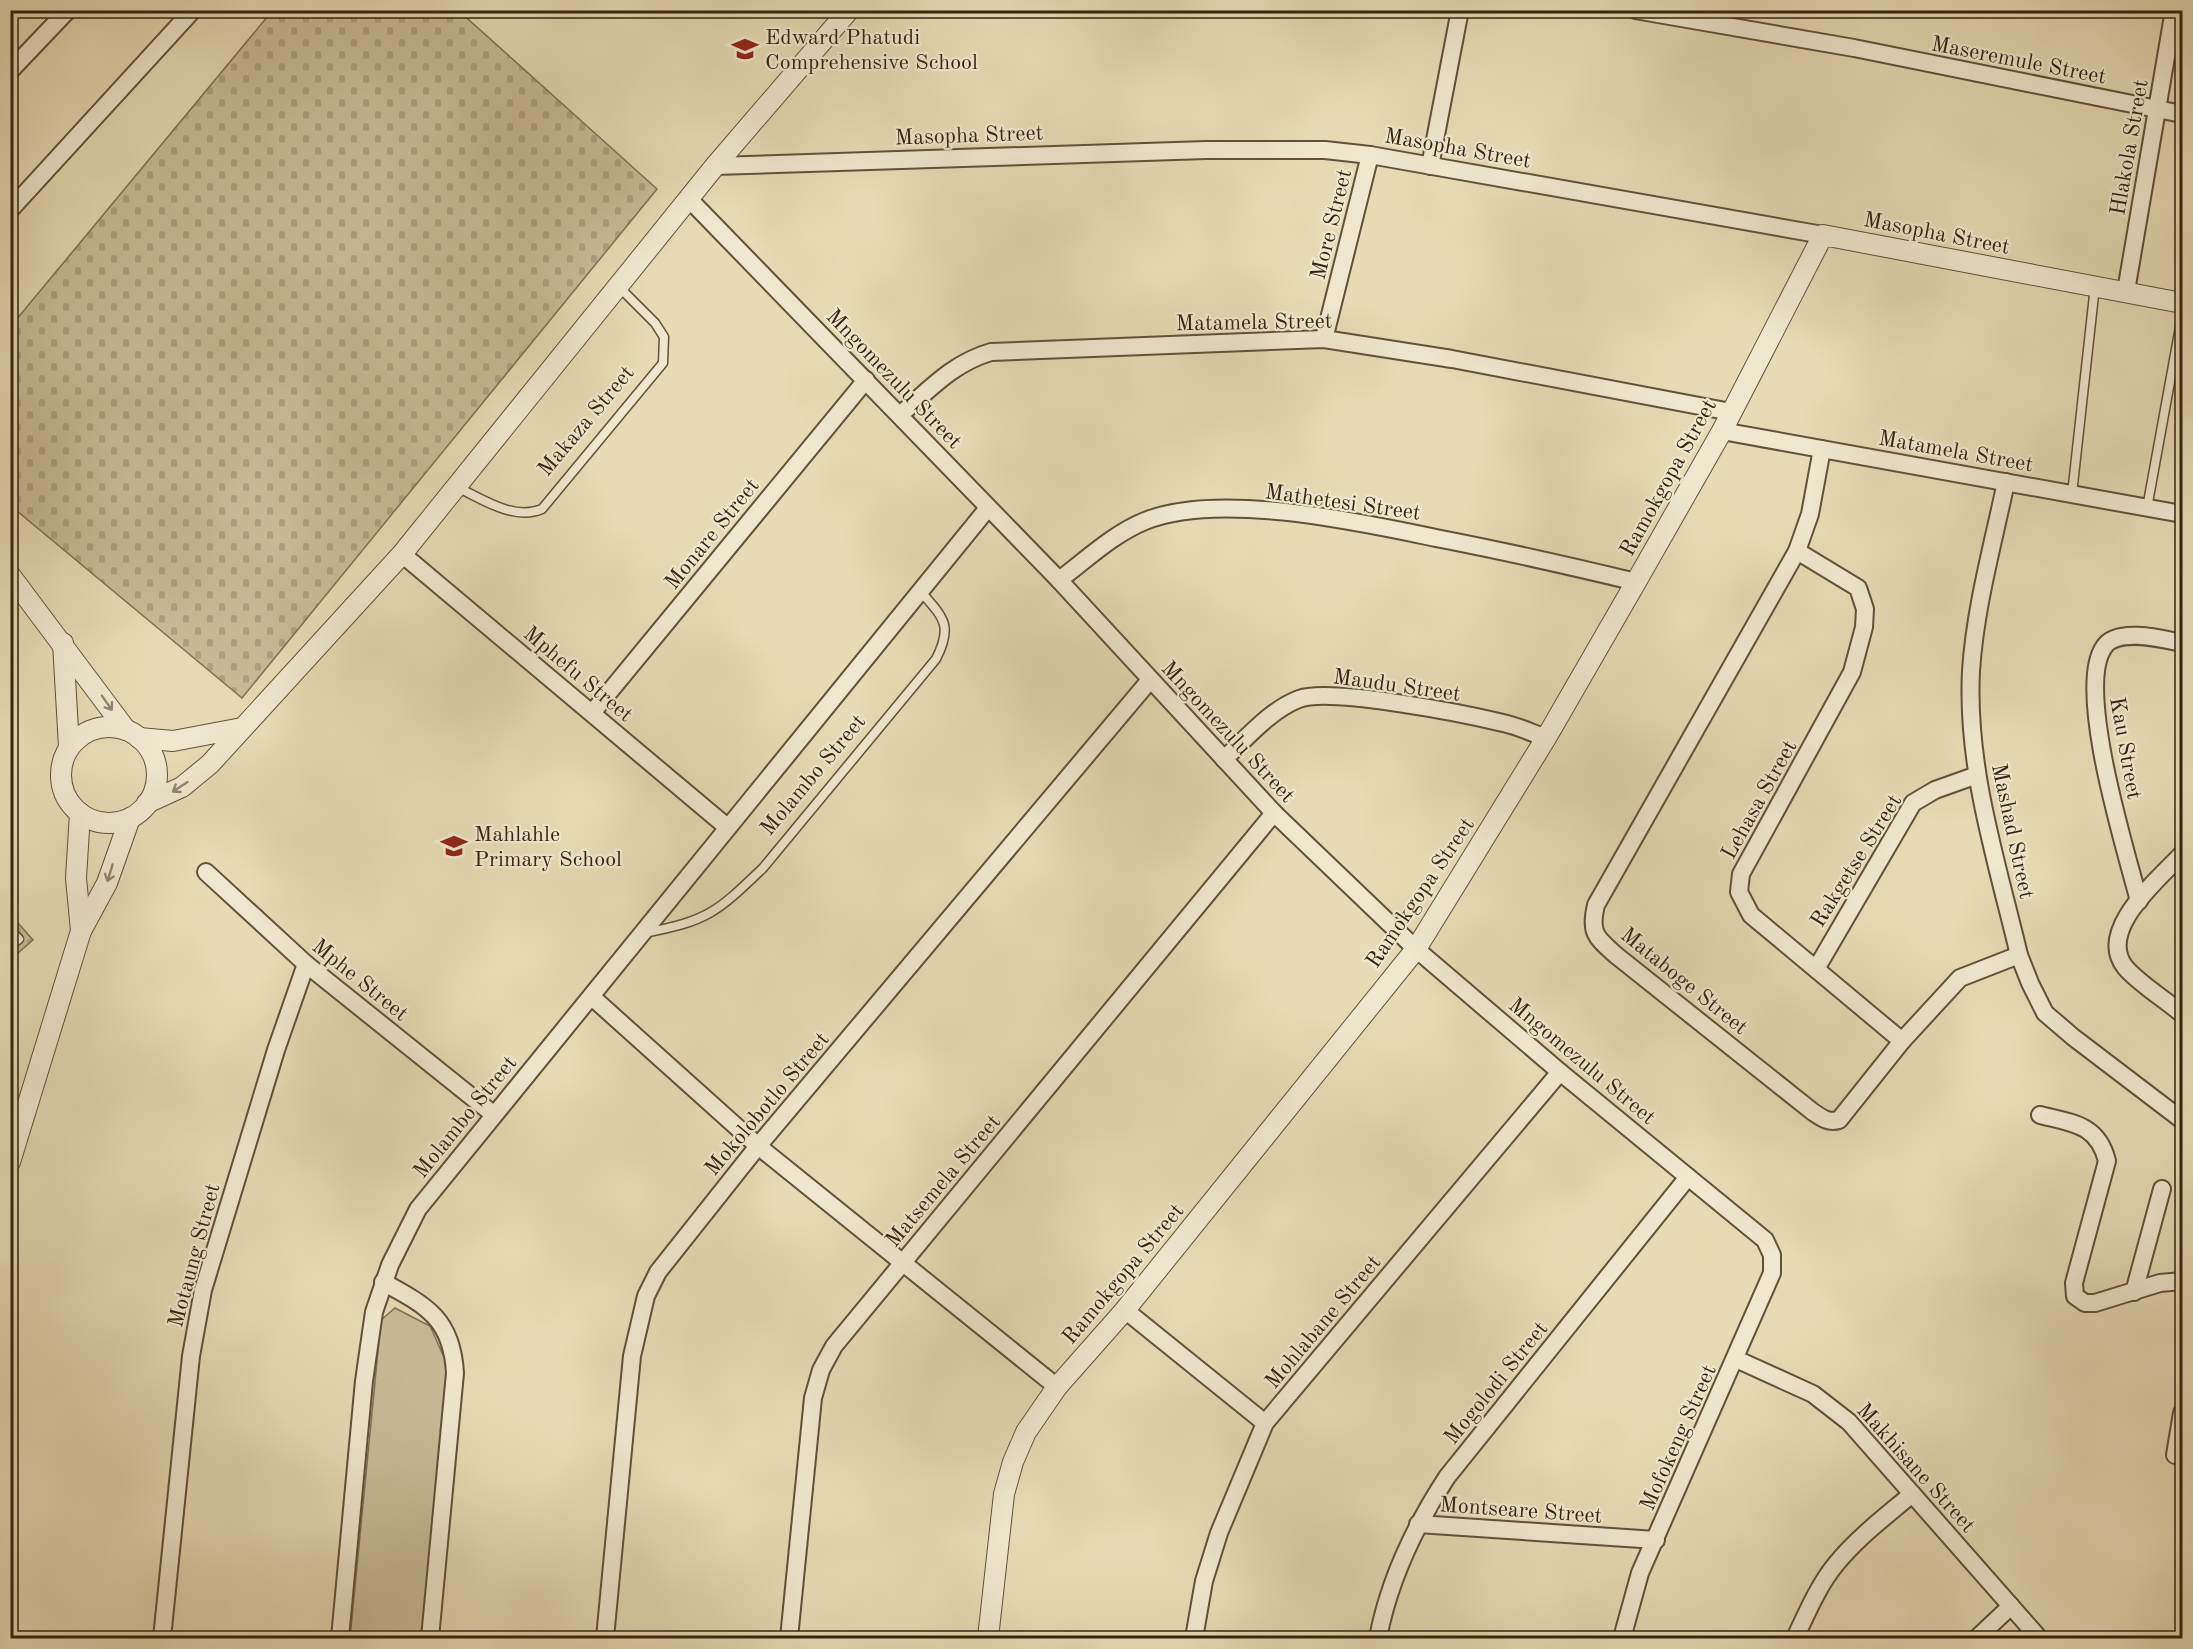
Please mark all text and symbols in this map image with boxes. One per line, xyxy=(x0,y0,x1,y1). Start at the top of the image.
place label: Edward Phatudi Comprehensive School xyxy=(765,27,978,74)
street label: Maseremule Street xyxy=(1929,33,2108,89)
school or university icon: Edward Phatudi Comprehensive School xyxy=(730,34,760,64)
street label: Hlakola Street xyxy=(2107,78,2153,217)
street label: Masopha Street xyxy=(894,122,1044,150)
street label: Masopha Street xyxy=(1383,125,1533,173)
street label: More Street xyxy=(1308,167,1356,282)
street label: Masopha Street xyxy=(1862,209,2012,259)
street label: Mngomezulu Street xyxy=(822,305,965,453)
street label: Matamela Street xyxy=(1175,311,1333,335)
street label: Makaza Street xyxy=(534,362,639,481)
street label: Ramokgopa Street xyxy=(1616,396,1721,560)
street label: Matamela Street xyxy=(1877,428,2035,476)
street label: Monare Street xyxy=(661,475,764,594)
street label: Mathetesi Street xyxy=(1264,481,1422,525)
street label: Mphefu Street xyxy=(519,623,637,726)
street label: Mngomezulu Street xyxy=(1157,657,1298,807)
street label: Maudu Street xyxy=(1331,666,1462,706)
one-way arrow xyxy=(101,695,113,711)
street label: Kau Street xyxy=(2105,695,2145,801)
street label: Molambo Street xyxy=(757,711,870,840)
street label: Lehasa Street xyxy=(1718,737,1802,863)
street label: Mashad Street xyxy=(1987,762,2037,901)
one-way arrow xyxy=(173,781,189,793)
street label: Rakgetse Street xyxy=(1807,791,1906,931)
street label: Ramokgopa Street xyxy=(1362,814,1479,972)
place label: Mahlahle Primary School xyxy=(474,824,622,871)
school or university icon: Mahlahle Primary School xyxy=(439,831,469,861)
one-way arrow xyxy=(104,863,115,882)
street label: Mataboge Street xyxy=(1616,924,1751,1039)
street label: Mphe Street xyxy=(308,935,412,1026)
street label: Mngomezulu Street xyxy=(1504,994,1659,1129)
street label: Mokolobotlo Street xyxy=(701,1028,834,1180)
street label: Molambo Street xyxy=(410,1052,521,1183)
street label: Matsemela Street xyxy=(882,1111,1005,1252)
street label: Motaung Street xyxy=(165,1181,225,1330)
street label: Ramokgopa Street xyxy=(1059,1200,1189,1349)
street label: Mohlabane Street xyxy=(1262,1251,1386,1393)
street label: Mogolodi Street xyxy=(1441,1318,1553,1449)
street label: Mofokeng Street xyxy=(1637,1361,1721,1514)
street label: Makhisane Street xyxy=(1852,1399,1979,1537)
street label: Montseare Street xyxy=(1439,1494,1603,1528)

